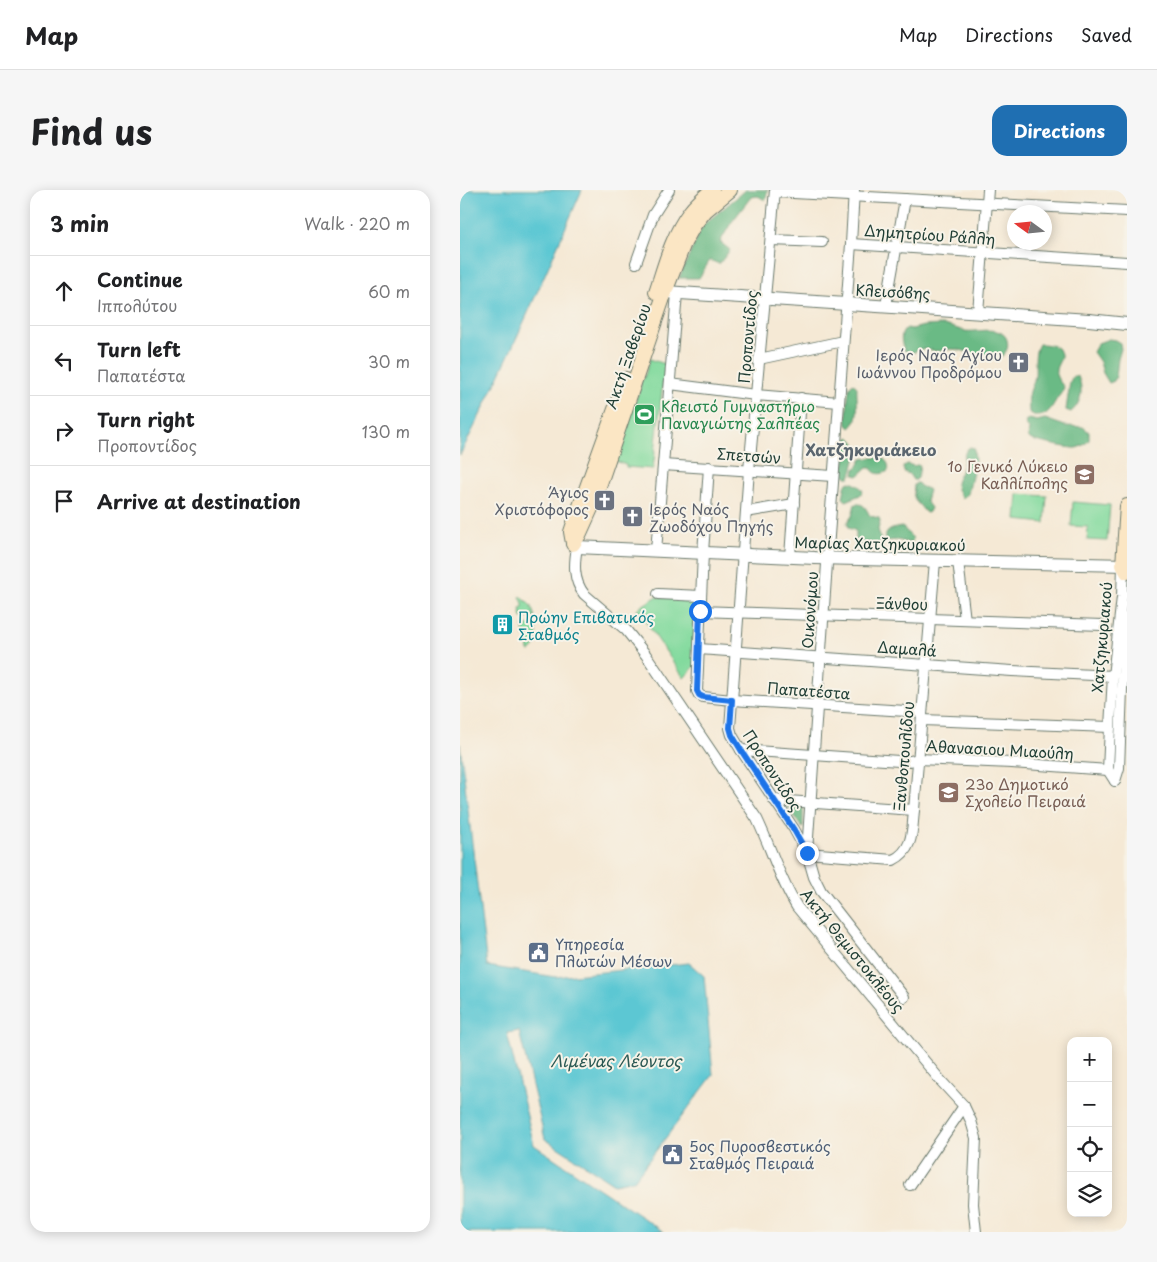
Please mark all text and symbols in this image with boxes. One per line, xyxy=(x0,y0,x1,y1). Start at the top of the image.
text: Map xyxy=(25,17,78,53)
text: Map xyxy=(899,21,937,48)
text: Directions xyxy=(965,21,1053,48)
text: Saved xyxy=(1081,21,1132,48)
text: Find us xyxy=(30,104,152,157)
button: Directions xyxy=(992,105,1127,156)
north arrow xyxy=(1007,205,1052,250)
text: 3 min xyxy=(50,207,109,239)
text: Walk · 220 m xyxy=(304,211,410,235)
street label: Δημητρίου Ράλλη xyxy=(864,218,996,250)
text: Continue xyxy=(97,265,183,293)
icon: ahead xyxy=(50,277,78,305)
street label: Κλεισόβης xyxy=(855,278,931,304)
text: 60 m xyxy=(368,279,410,303)
street label: Προποντίδος xyxy=(731,289,763,385)
text: Ιππολύτου xyxy=(97,293,177,317)
street label: Ακτή Ξαβερίου xyxy=(598,300,656,412)
text: Turn left xyxy=(97,335,181,363)
place label: Ιερός Ναός Αγίου Ιωάννου Προδρόμου xyxy=(856,343,1002,383)
icon: left xyxy=(50,347,78,375)
text: 30 m xyxy=(368,349,410,373)
church icon: Ιερός Ναός Αγίου Ιωάννου Προδρόμου xyxy=(1006,351,1030,375)
text: Παπατέστα xyxy=(97,363,186,387)
place label: Κλειστό Γυμναστήριο Παναγιώτης Σαλπέας xyxy=(661,394,820,434)
sports icon: Κλειστό Γυμναστήριο Παναγιώτης Σαλπέας xyxy=(633,402,657,426)
text: Turn right xyxy=(97,405,195,433)
icon: right xyxy=(50,417,78,445)
text: 130 m xyxy=(362,419,410,443)
text: Προποντίδος xyxy=(97,433,197,457)
district label: Χατζηκυριάκειο xyxy=(806,437,936,461)
street label: Σπετσών xyxy=(716,441,782,469)
place label: 1ο Γενικό Λύκειο Καλλίπολης xyxy=(947,454,1068,494)
school or university icon: 1ο Γενικό Λύκειο Καλλίπολης xyxy=(1072,462,1096,486)
place label: Άγιος Χριστόφορος xyxy=(495,480,589,520)
icon: arrive xyxy=(50,487,78,515)
text: Arrive at destination xyxy=(97,487,301,515)
church icon: Άγιος Χριστόφορος xyxy=(593,488,617,512)
place label: Ιερός Ναός Ζωοδόχου Πηγής xyxy=(649,497,774,537)
church icon: Ιερός Ναός Ζωοδόχου Πηγής xyxy=(621,505,645,529)
street label: Μαρίας Χατζηκυριακού xyxy=(794,530,966,556)
street label: Οικονόμου xyxy=(795,571,823,649)
street label: Χατζηκυριακού xyxy=(1085,581,1117,693)
street label: Ξάνθου xyxy=(876,591,928,615)
route start xyxy=(689,600,712,623)
place label: Πρώην Επιβατικός Σταθμός xyxy=(518,605,654,645)
building icon: Πρώην Επιβατικός Σταθμός xyxy=(490,613,514,637)
street label: Δαμαλά xyxy=(877,634,938,662)
street label: Παπατέστα xyxy=(767,676,852,704)
street label: Ξανθοπουλίδου xyxy=(887,700,919,812)
street label: Προποντίδος xyxy=(738,724,808,816)
street label: Αθανασιου Μιαούλη xyxy=(926,734,1074,764)
place label: 23ο Δημοτικό Σχολείο Πειραιά xyxy=(965,772,1086,812)
school or university icon: 23ο Δημοτικό Σχολείο Πειραιά xyxy=(937,780,961,804)
route end xyxy=(796,842,819,865)
street label: Ακτή Θεμιστοκλέους xyxy=(796,883,911,1017)
place label: Υπηρεσία Πλωτών Μέσων xyxy=(555,932,672,972)
public building icon: Υπηρεσία Πλωτών Μέσων xyxy=(527,940,551,964)
map controls xyxy=(1067,1037,1112,1217)
button: + xyxy=(1067,1037,1112,1082)
water label: Λιμένας Λέοντος xyxy=(551,1048,683,1072)
button: − xyxy=(1067,1082,1112,1127)
button: locate xyxy=(1067,1127,1112,1172)
place label: 5ος Πυροσβεστικός Σταθμός Πειραιά xyxy=(689,1134,831,1174)
public building icon: 5ος Πυροσβεστικός Σταθμός Πειραιά xyxy=(661,1142,685,1166)
button: layers xyxy=(1067,1172,1112,1217)

